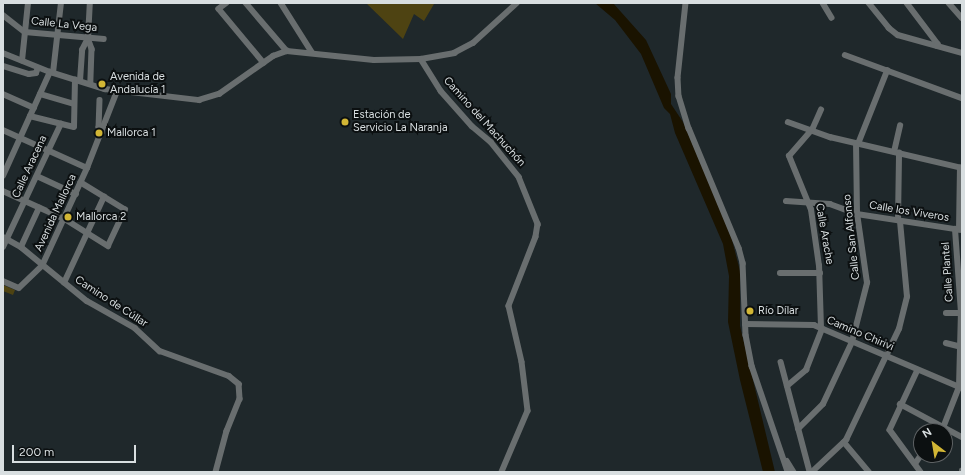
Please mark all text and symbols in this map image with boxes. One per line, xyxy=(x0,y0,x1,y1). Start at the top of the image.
street label: Calle La Vega xyxy=(30,15,98,35)
place label: Avenida de Andalucía 1 xyxy=(110,71,166,97)
street label: Camino del Machuchón xyxy=(440,74,528,170)
marker: Avenida de Andalucía 1 xyxy=(97,79,107,89)
place label: Estación de Servicio La Naranja xyxy=(353,109,448,135)
marker: Estación de Servicio La Naranja xyxy=(340,117,350,127)
place label: Mallorca 1 xyxy=(107,126,156,140)
marker: Mallorca 1 xyxy=(94,128,104,138)
street label: Calle Aracena xyxy=(10,134,50,200)
street label: Avenida Mallorca xyxy=(32,172,80,254)
street label: Calle San Alfonso xyxy=(841,193,863,281)
street label: Calle los Viveros xyxy=(868,199,950,225)
street label: Calle Arache xyxy=(812,202,836,266)
place label: Mallorca 2 xyxy=(76,210,126,224)
marker: Mallorca 2 xyxy=(63,212,73,222)
street label: Calle Plantel xyxy=(939,242,957,302)
street label: Camino de Cúllar xyxy=(72,274,150,330)
place label: Río Dílar xyxy=(758,304,798,318)
marker: Río Dílar xyxy=(745,306,755,316)
street label: Camino Chirivi xyxy=(824,314,896,354)
north arrow xyxy=(913,423,953,463)
text: N xyxy=(920,425,934,441)
scale bar xyxy=(14,437,138,463)
text: 200 m xyxy=(19,445,54,459)

